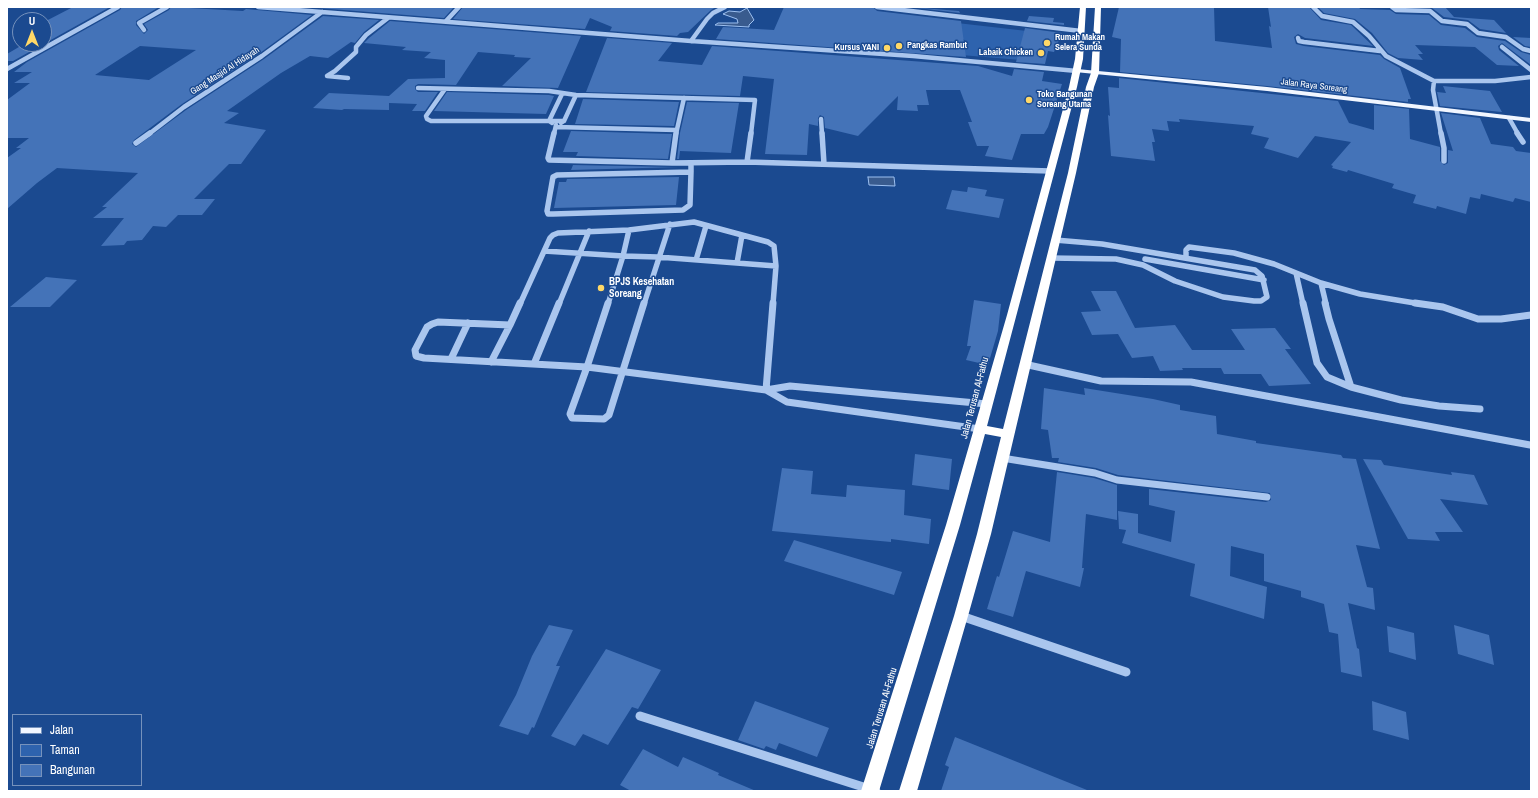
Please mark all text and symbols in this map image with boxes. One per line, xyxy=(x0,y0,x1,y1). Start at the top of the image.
north arrow xyxy=(12,12,52,52)
text: U xyxy=(29,14,35,28)
place label: Rumah Makan Selera Sunda xyxy=(1055,33,1105,54)
marker: Rumah Makan Selera Sunda xyxy=(1042,38,1052,48)
marker: Pangkas Rambut xyxy=(894,41,904,51)
place label: Pangkas Rambut xyxy=(907,41,967,51)
place label: Kursus YANI xyxy=(835,43,879,53)
marker: Kursus YANI xyxy=(882,43,892,53)
street label: Gang Masjid Al Hidayah xyxy=(189,45,261,97)
place label: Labaik Chicken xyxy=(979,48,1033,58)
marker: Labaik Chicken xyxy=(1036,48,1046,58)
street label: Jalan Raya Soreang xyxy=(1280,77,1348,95)
place label: Toko Bangunan Soreang Utama xyxy=(1037,90,1092,111)
marker: Toko Bangunan Soreang Utama xyxy=(1024,95,1034,105)
place label: BPJS Kesehatan Soreang xyxy=(609,276,674,300)
marker: BPJS Kesehatan Soreang xyxy=(596,283,606,293)
street label: Jalan Terusan Al-Fathu xyxy=(958,356,992,440)
street label: Jalan Terusan Al-Fathu xyxy=(864,666,900,750)
legend xyxy=(12,714,142,786)
text: Jalan xyxy=(50,722,74,738)
text: Taman xyxy=(50,742,80,758)
text: Bangunan xyxy=(50,762,95,778)

